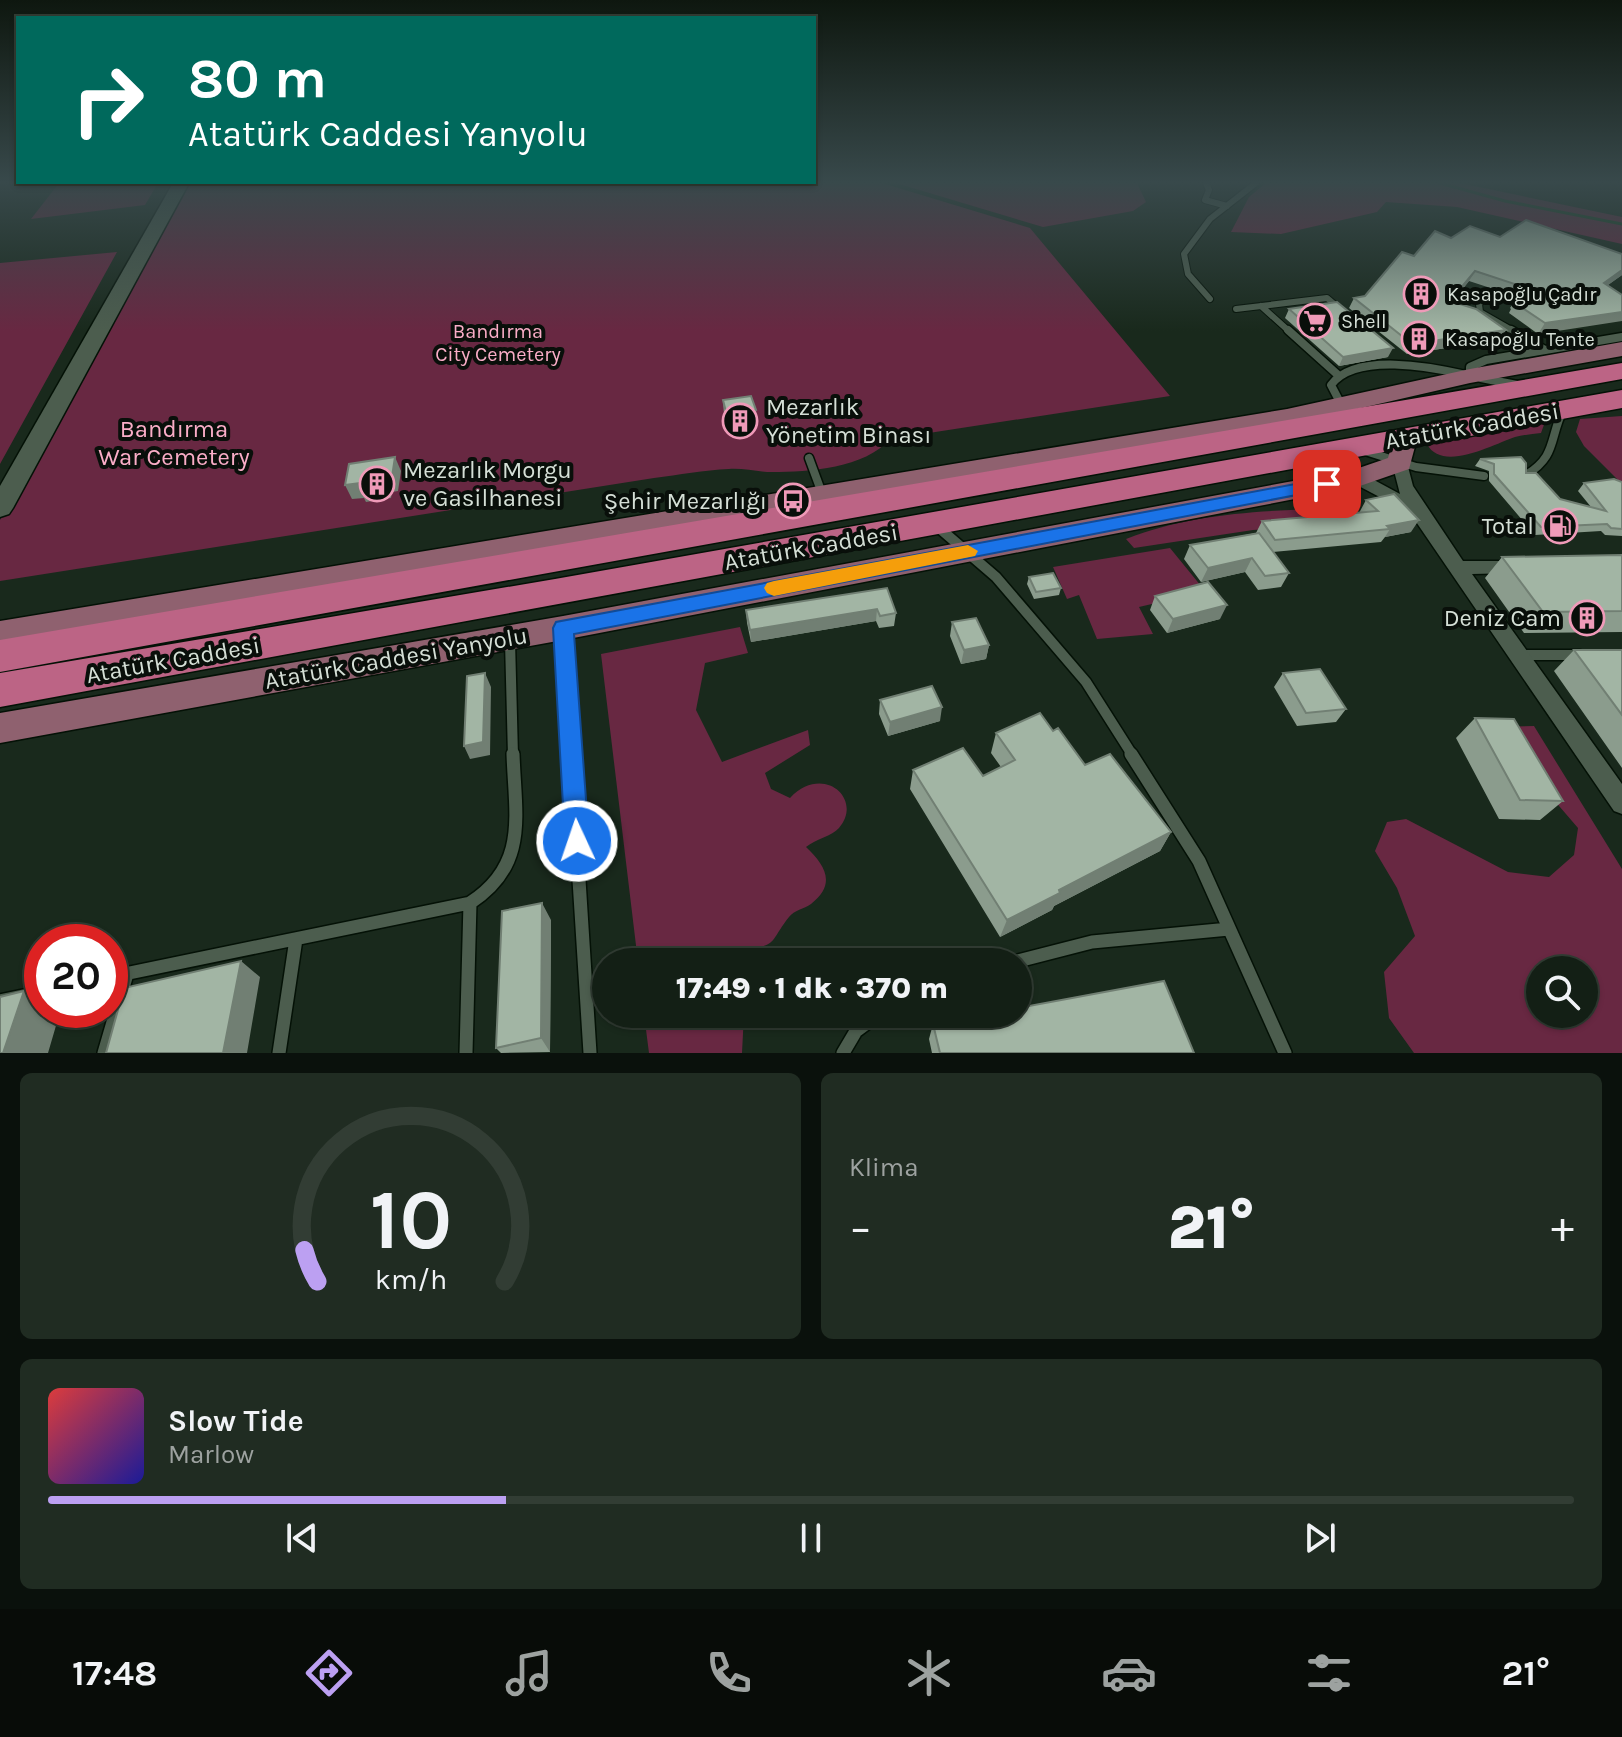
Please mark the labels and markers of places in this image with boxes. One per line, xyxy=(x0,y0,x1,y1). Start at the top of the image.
building icon: Kasapoğlu Çadır xyxy=(1402,275,1440,313)
place label: Kasapoğlu Çadır xyxy=(1447,283,1597,306)
supermarket icon: Shell xyxy=(1296,302,1334,340)
place label: Shell xyxy=(1341,310,1387,333)
building icon: Kasapoğlu Tente xyxy=(1400,320,1438,358)
place label: Kasapoğlu Tente xyxy=(1445,328,1595,351)
place label: Mezarlık Yönetim Binası xyxy=(766,393,931,449)
building icon: Mezarlık Yönetim Binası xyxy=(721,402,759,440)
pin xyxy=(1293,450,1361,518)
place label: Mezarlık Morgu ve Gasilhanesi xyxy=(403,456,572,512)
building icon: Mezarlık Morgu ve Gasilhanesi xyxy=(358,465,396,503)
bus stop icon: Şehir Mezarlığı xyxy=(774,482,812,520)
place label: Şehir Mezarlığı xyxy=(604,487,767,515)
fuel station icon: Total xyxy=(1541,507,1579,545)
place label: Total xyxy=(1482,512,1534,540)
building icon: Deniz Cam xyxy=(1568,599,1606,637)
place label: Deniz Cam xyxy=(1444,604,1561,632)

